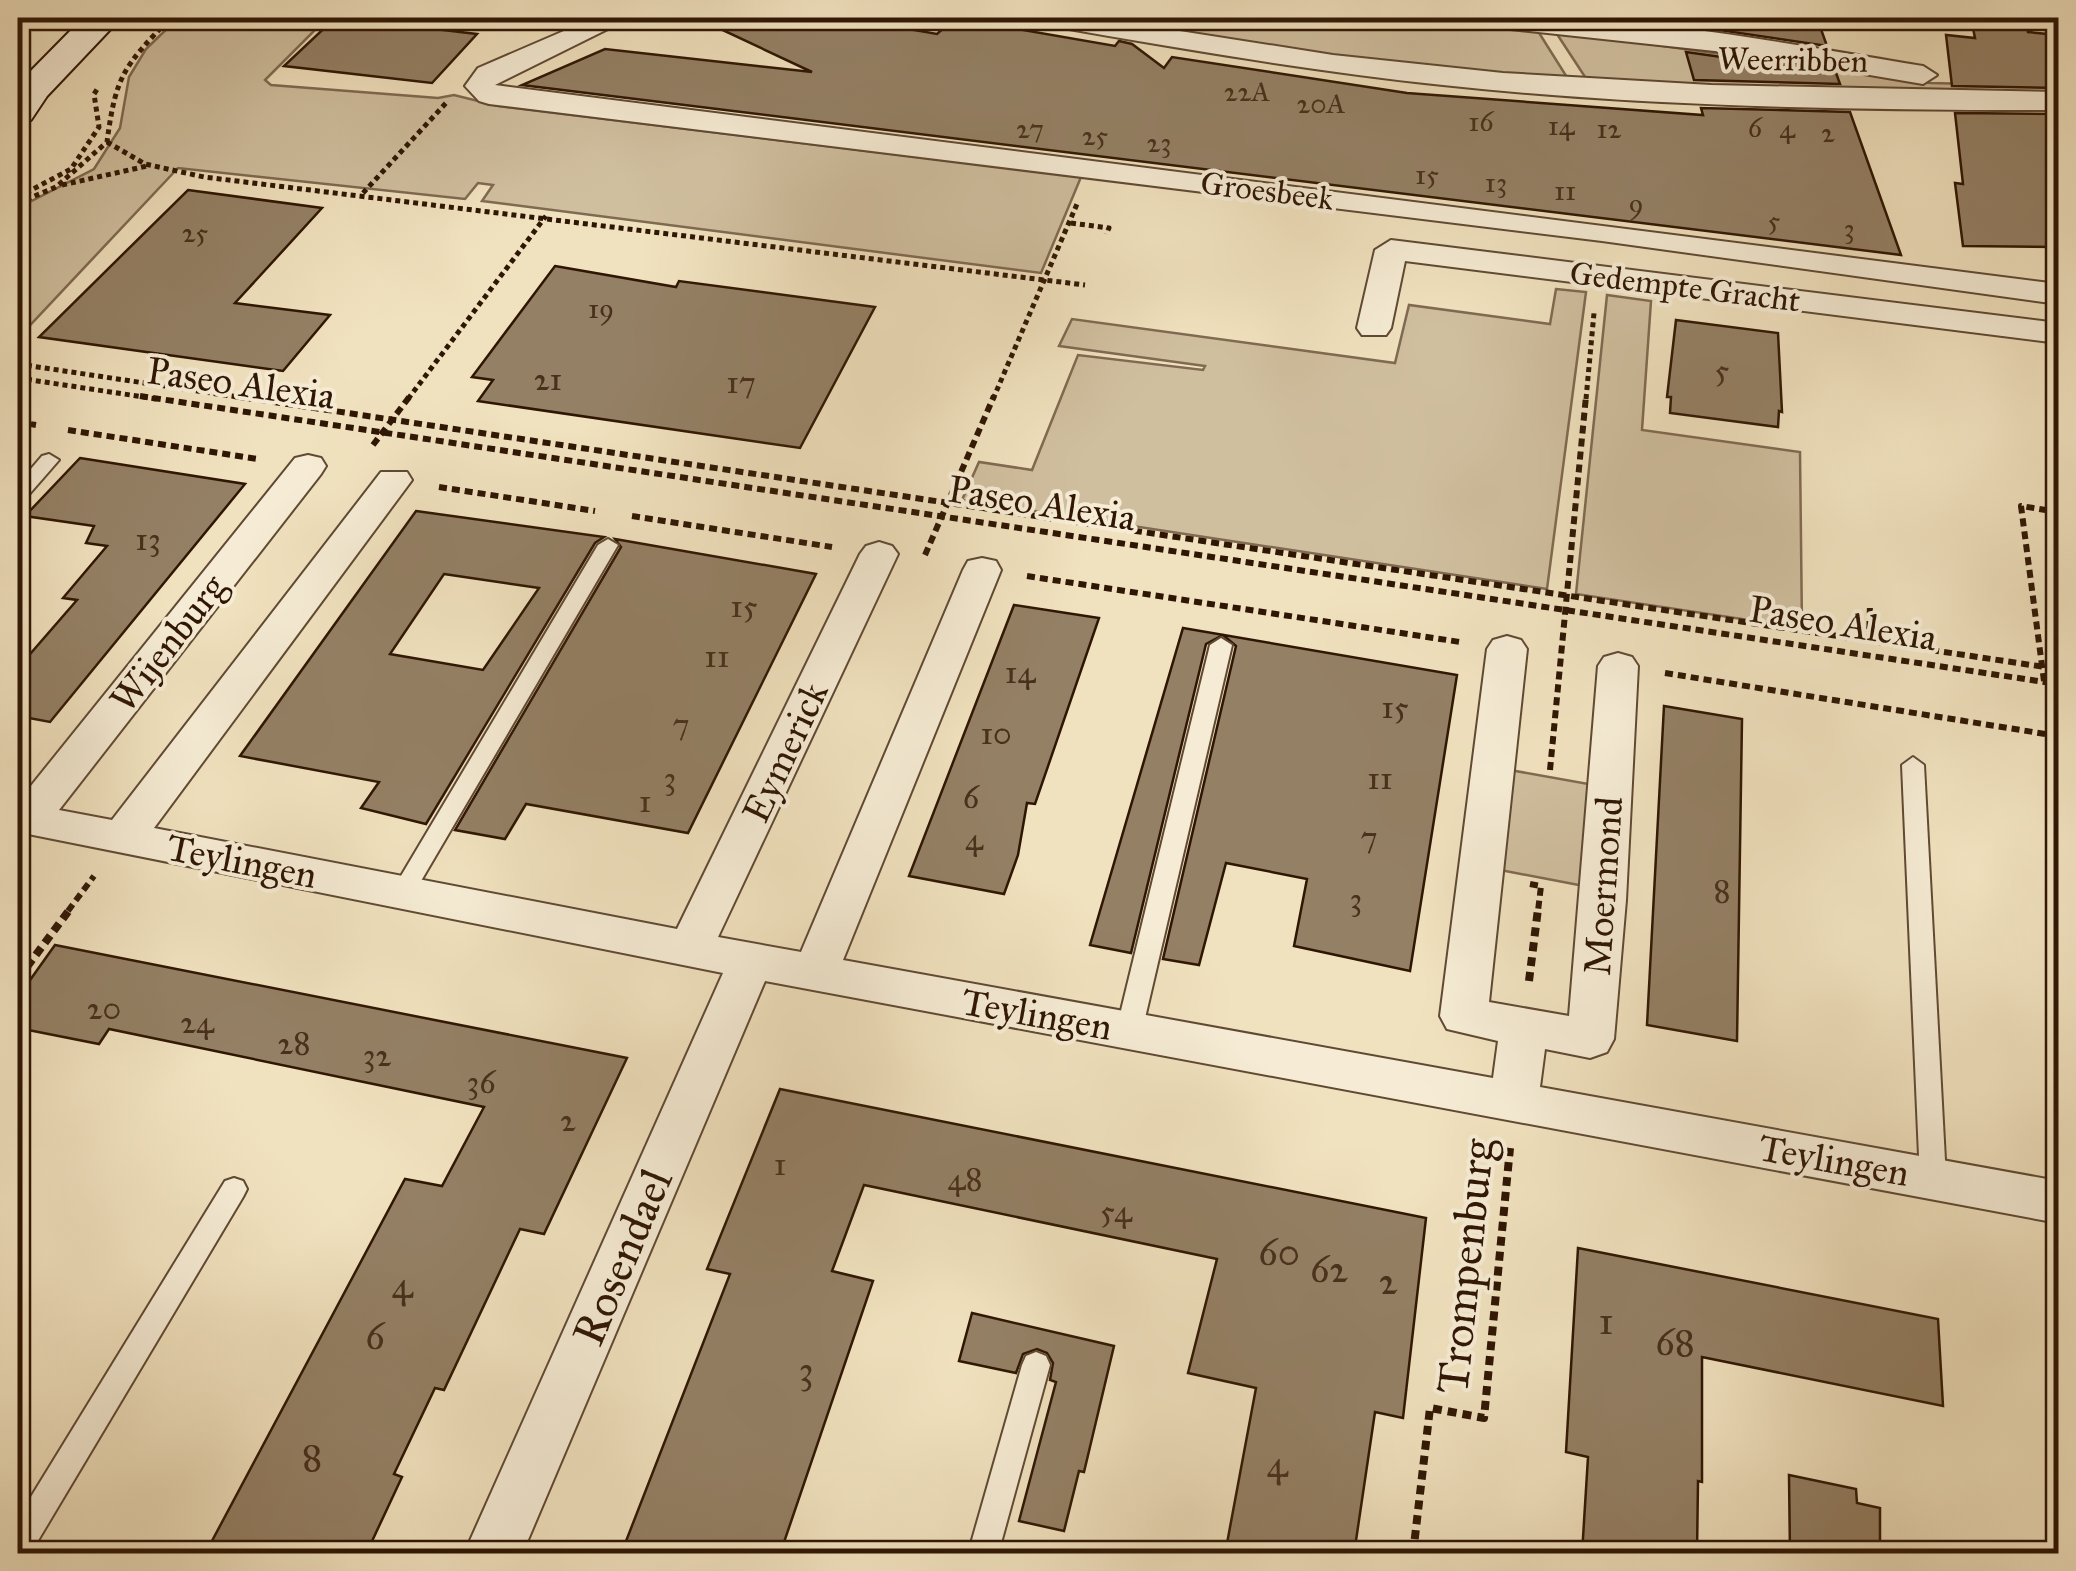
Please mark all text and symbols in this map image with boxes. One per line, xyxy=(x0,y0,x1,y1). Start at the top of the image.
street label: Weerribben xyxy=(1718,39,1868,81)
house number: 22A xyxy=(1224,74,1270,109)
house number: 20A xyxy=(1297,86,1346,121)
house number: 16 xyxy=(1468,104,1495,139)
house number: 14 xyxy=(1548,108,1576,143)
house number: 6 xyxy=(1748,110,1764,145)
house number: 27 xyxy=(1016,111,1044,146)
house number: 12 xyxy=(1597,111,1622,146)
house number: 4 xyxy=(1779,111,1796,146)
house number: 2 xyxy=(1821,115,1835,150)
house number: 25 xyxy=(1082,118,1108,153)
house number: 23 xyxy=(1146,125,1172,160)
house number: 15 xyxy=(1415,157,1439,192)
street label: Groesbeek xyxy=(1198,164,1336,219)
house number: 13 xyxy=(1485,165,1507,200)
house number: 11 xyxy=(1554,173,1576,208)
house number: 9 xyxy=(1628,186,1644,221)
house number: 5 xyxy=(1767,203,1781,238)
house number: 3 xyxy=(1843,211,1855,246)
house number: 25 xyxy=(182,215,208,250)
street label: Gedempte Gracht xyxy=(1568,254,1802,320)
house number: 19 xyxy=(588,291,614,326)
street label: Paseo Alexia xyxy=(144,347,339,419)
house number: 5 xyxy=(1715,351,1730,390)
house number: 21 xyxy=(534,360,562,399)
house number: 17 xyxy=(726,363,756,402)
street label: Paseo Alexia xyxy=(945,465,1140,541)
house number: 13 xyxy=(135,520,161,559)
street label: Wijenburg xyxy=(100,565,236,721)
street label: Paseo Alexia xyxy=(1746,585,1941,661)
house number: 15 xyxy=(730,587,758,626)
house number: 11 xyxy=(704,637,730,676)
house number: 14 xyxy=(1005,653,1036,692)
street label: Eymerick xyxy=(732,674,838,830)
house number: 15 xyxy=(1381,688,1409,727)
house number: 7 xyxy=(672,705,690,744)
house number: 10 xyxy=(980,714,1012,753)
house number: 3 xyxy=(664,759,676,798)
house number: 11 xyxy=(1367,759,1393,798)
house number: 6 xyxy=(963,778,981,817)
house number: 1 xyxy=(639,782,651,821)
street label: Moermond xyxy=(1574,795,1632,977)
house number: 7 xyxy=(1360,818,1378,857)
house number: 4 xyxy=(965,820,984,859)
street label: Teylingen xyxy=(163,824,321,898)
house number: 8 xyxy=(1713,872,1731,911)
house number: 3 xyxy=(1350,880,1362,919)
street label: Teylingen xyxy=(958,978,1116,1050)
house number: 20 xyxy=(87,989,121,1028)
house number: 24 xyxy=(180,1003,215,1042)
house number: 28 xyxy=(278,1024,310,1063)
house number: 32 xyxy=(363,1036,392,1075)
house number: 36 xyxy=(466,1063,497,1102)
house number: 2 xyxy=(560,1101,576,1140)
street label: Teylingen xyxy=(1755,1124,1913,1196)
street label: Trompenburg xyxy=(1424,1135,1506,1396)
house number: 1 xyxy=(774,1145,786,1184)
street label: Rosendael xyxy=(560,1160,684,1353)
house number: 48 xyxy=(948,1160,982,1199)
house number: 54 xyxy=(1100,1192,1133,1231)
house number: 60 xyxy=(1258,1229,1300,1275)
house number: 62 xyxy=(1310,1246,1348,1292)
house number: 2 xyxy=(1379,1258,1398,1304)
house number: 4 xyxy=(391,1262,413,1308)
house number: 1 xyxy=(1598,1298,1614,1344)
house number: 6 xyxy=(365,1313,386,1359)
house number: 68 xyxy=(1655,1319,1695,1365)
house number: 3 xyxy=(798,1347,814,1393)
house number: 8 xyxy=(302,1434,322,1480)
house number: 4 xyxy=(1266,1441,1288,1487)

